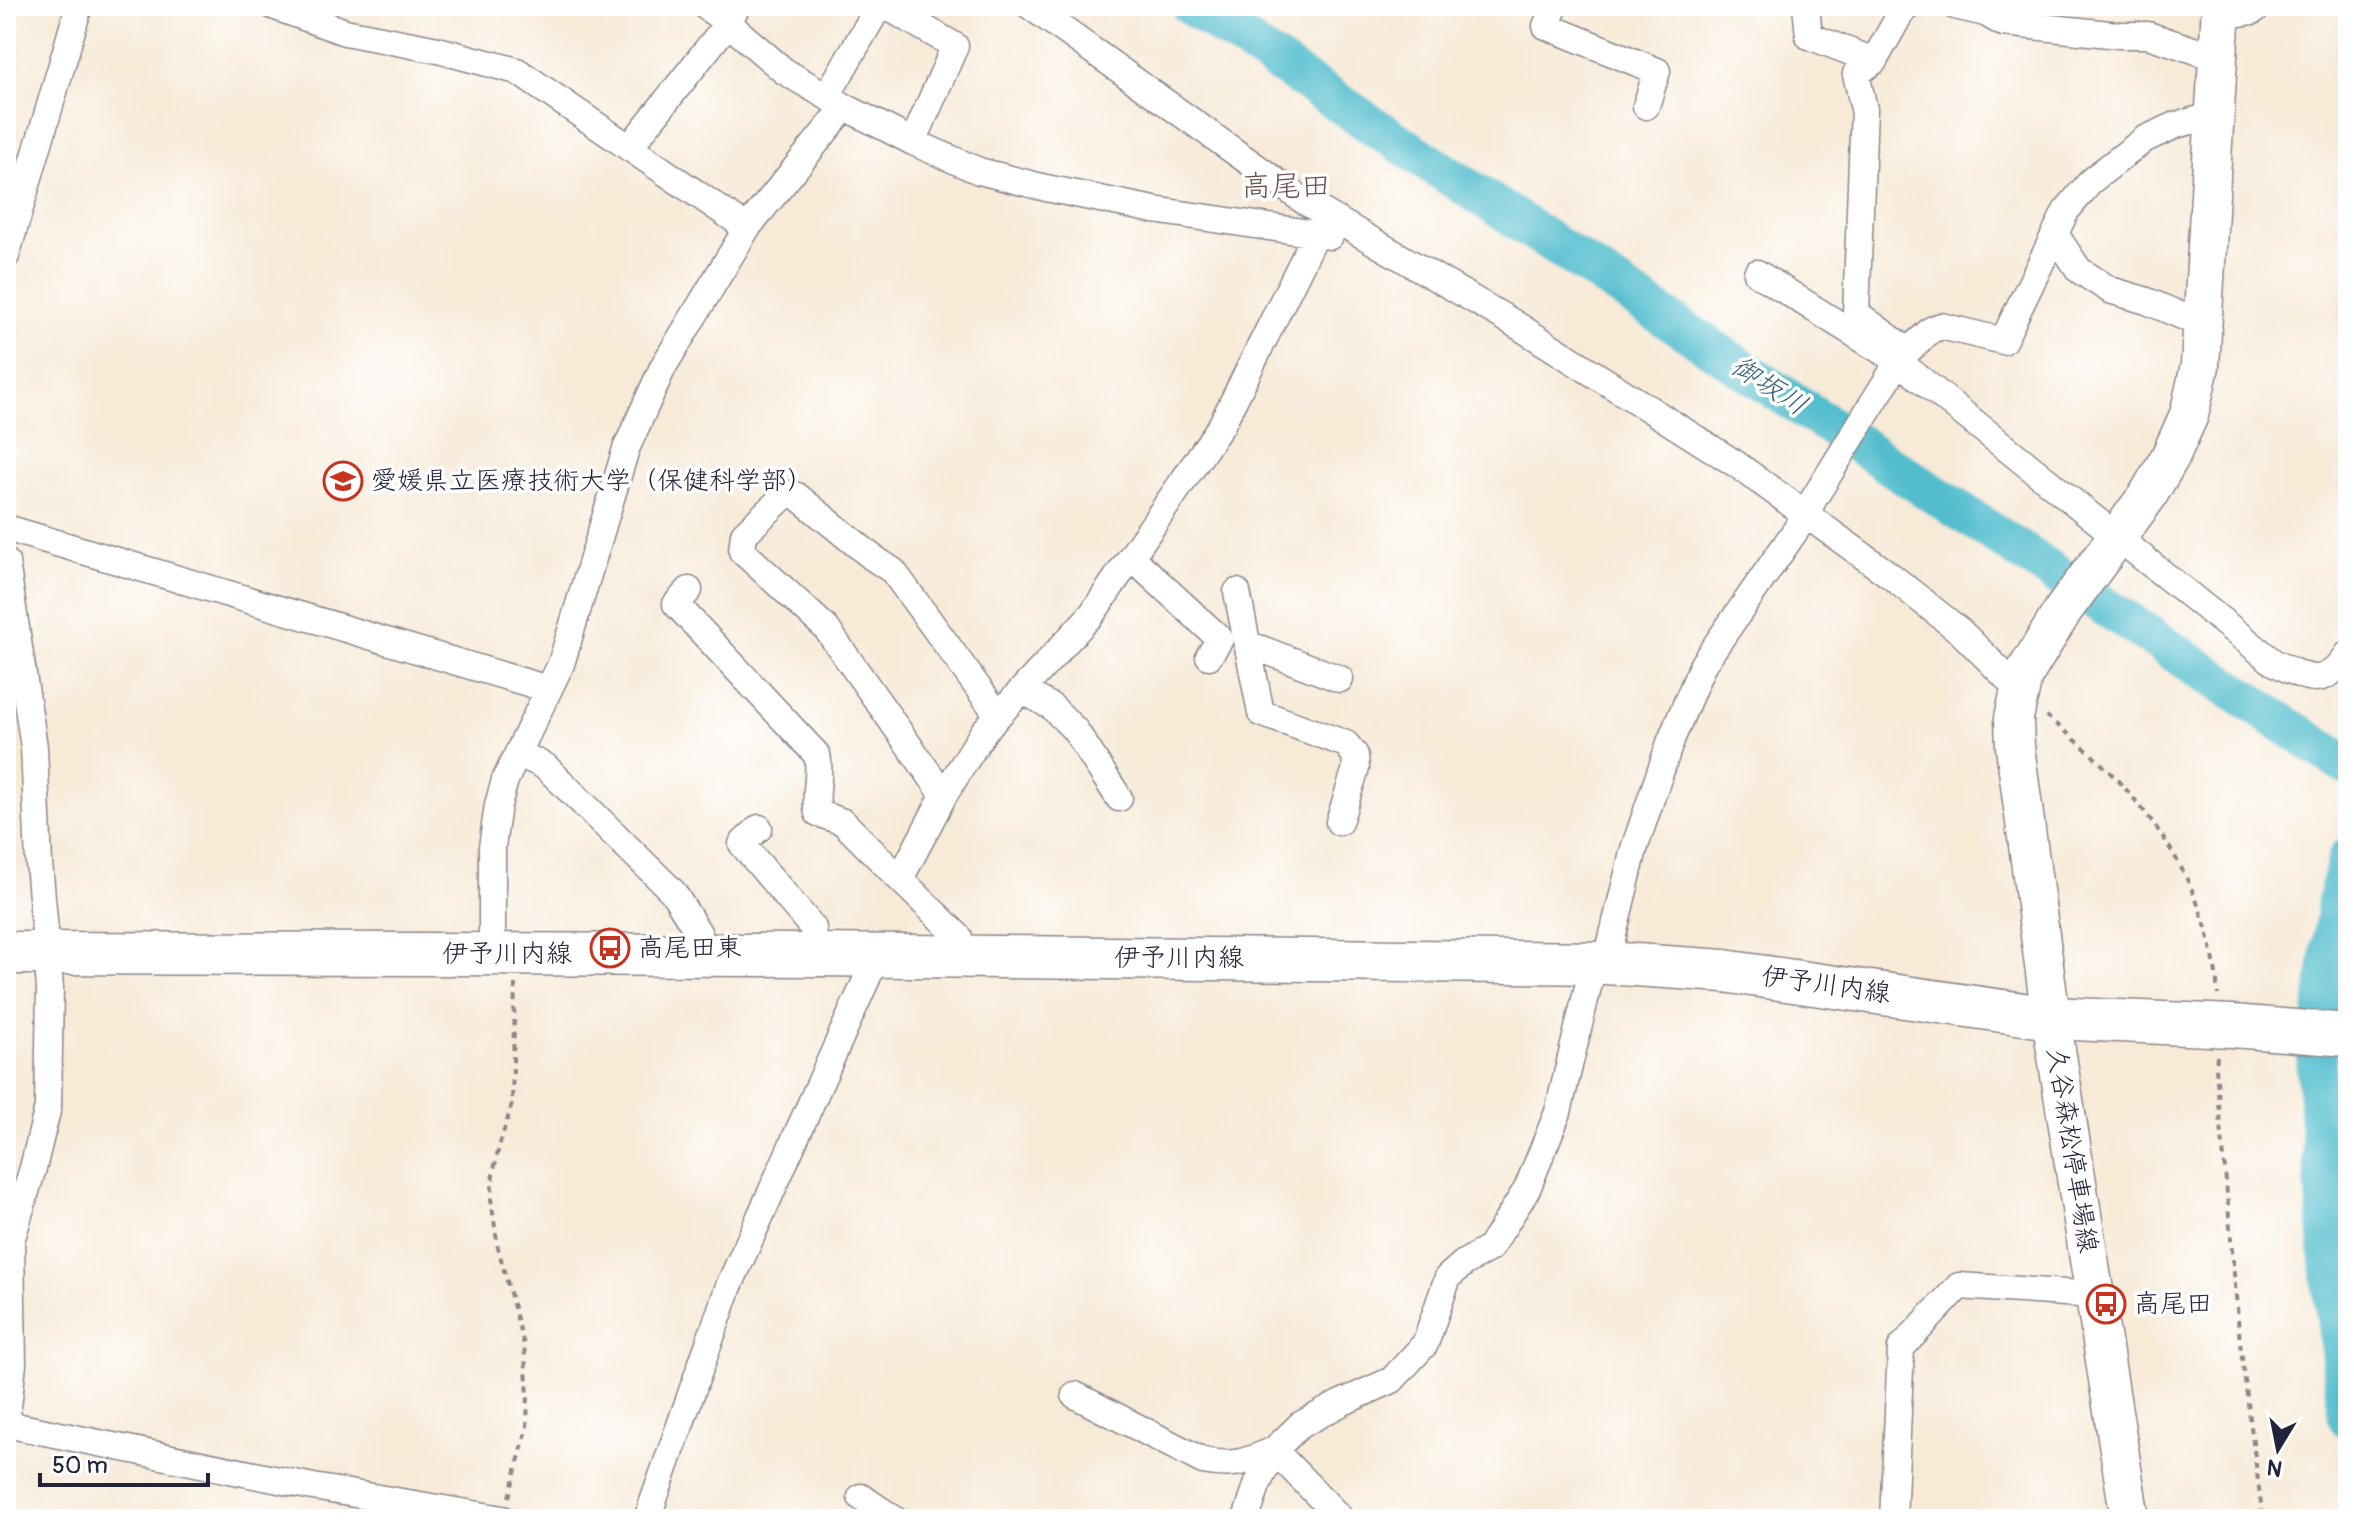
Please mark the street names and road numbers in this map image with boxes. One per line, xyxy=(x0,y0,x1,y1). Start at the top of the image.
street label: 伊予川内線 xyxy=(442,938,572,970)
street label: 伊予川内線 xyxy=(1114,942,1244,974)
street label: 伊予川内線 xyxy=(1759,960,1893,1010)
street label: 久谷森松停車場線 xyxy=(2040,1045,2104,1255)

